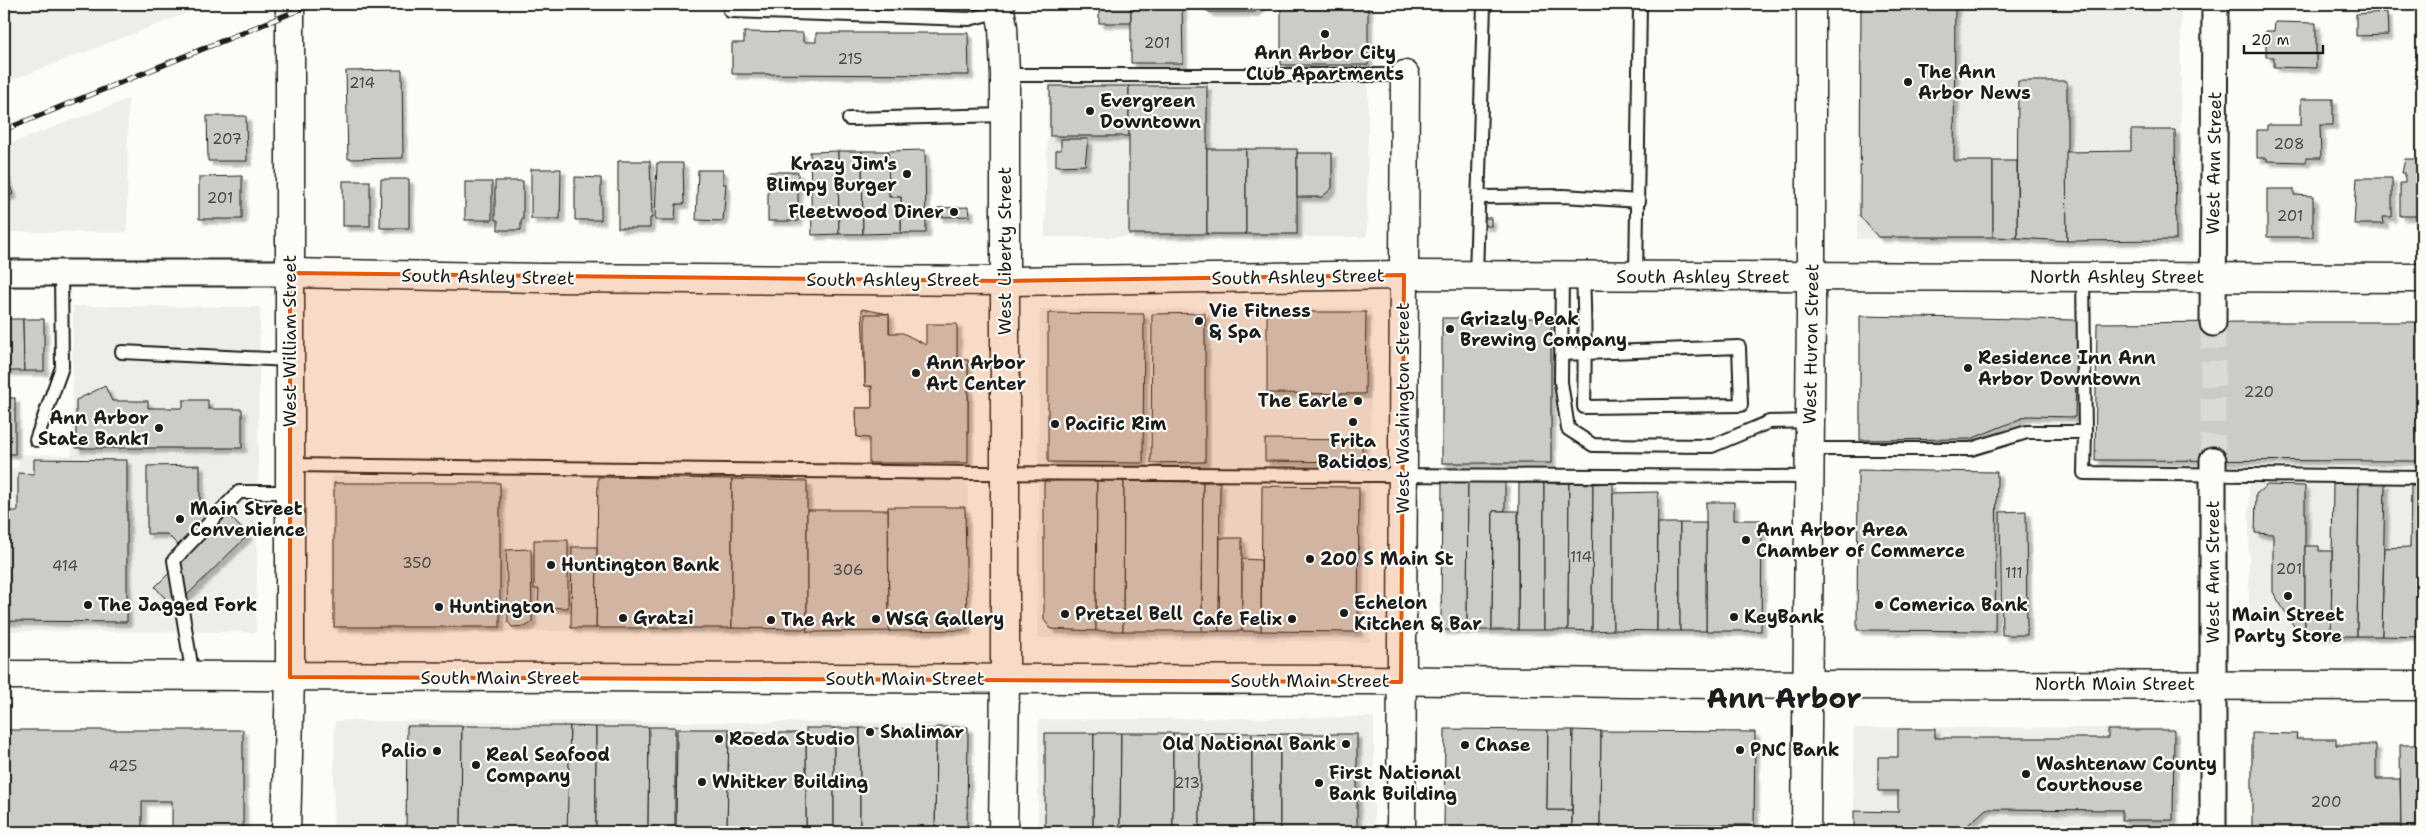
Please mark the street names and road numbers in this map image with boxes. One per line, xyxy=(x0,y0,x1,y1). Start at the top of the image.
street label: West Ann Street xyxy=(2201,91,2227,235)
street label: West Liberty Street xyxy=(993,167,1017,335)
street label: West William Street xyxy=(278,255,302,427)
street label: South Ashley Street xyxy=(401,263,575,291)
street label: South Ashley Street xyxy=(1211,263,1385,291)
street label: West Huron Street xyxy=(1798,263,1824,425)
street label: South Ashley Street xyxy=(1616,265,1790,289)
street label: North Ashley Street xyxy=(2030,265,2204,289)
street label: South Ashley Street xyxy=(806,268,980,292)
street label: West Washington Street xyxy=(1391,302,1415,514)
street label: West Ann Street xyxy=(2201,500,2225,644)
street label: South Main Street xyxy=(420,666,580,690)
street label: South Main Street xyxy=(825,667,985,691)
street label: South Main Street xyxy=(1230,669,1390,693)
street label: North Main Street xyxy=(2035,672,2195,696)

